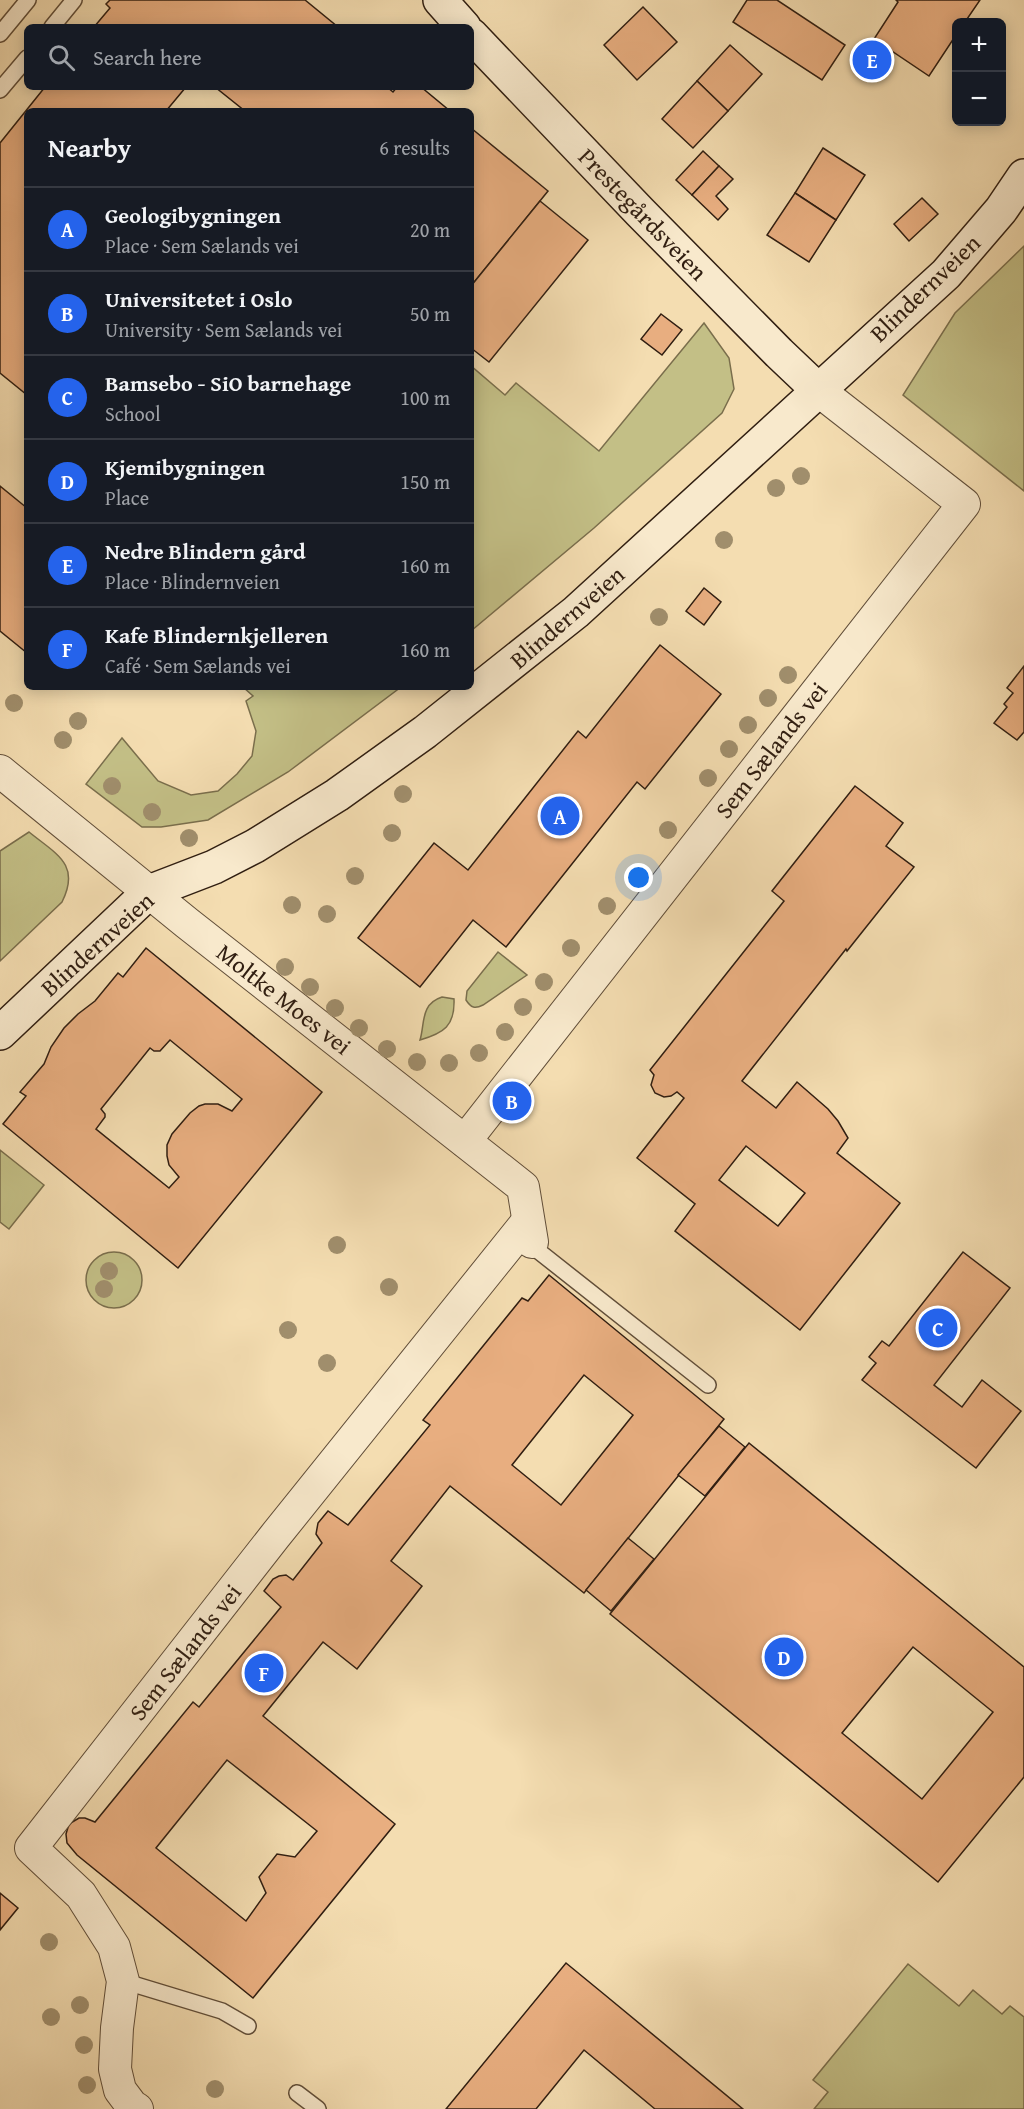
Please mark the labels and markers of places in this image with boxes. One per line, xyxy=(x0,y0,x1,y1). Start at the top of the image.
pin: E xyxy=(852,38,892,82)
pin: A xyxy=(540,794,580,838)
pin: B xyxy=(492,1078,532,1124)
pin: C xyxy=(918,1306,958,1350)
pin: D xyxy=(764,1634,804,1680)
pin: F xyxy=(244,1650,284,1696)

